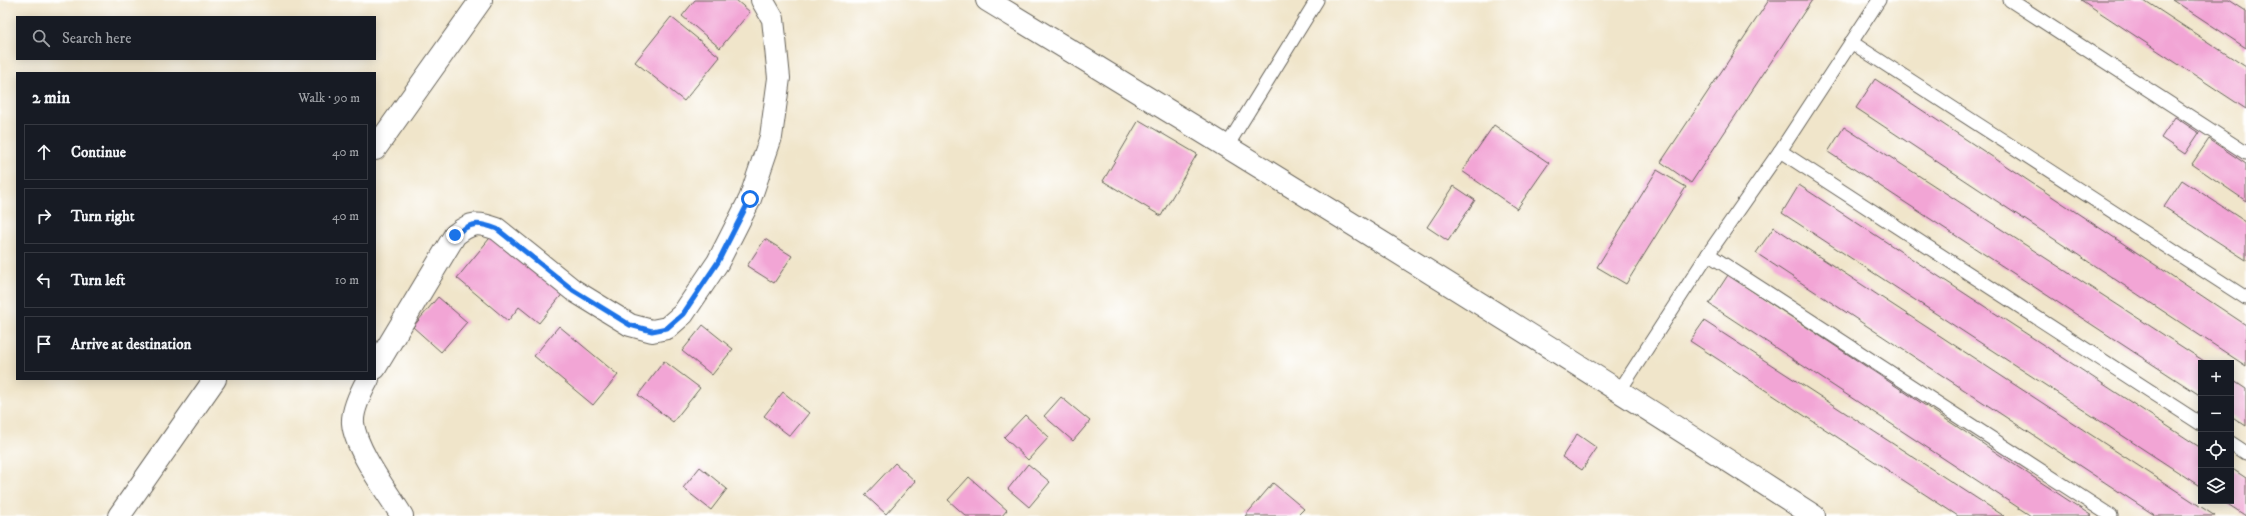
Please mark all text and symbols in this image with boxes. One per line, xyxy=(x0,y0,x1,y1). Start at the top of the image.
search box xyxy=(16,16,376,60)
icon: search xyxy=(30,27,52,49)
text: Search here xyxy=(62,29,131,48)
text: 2 min xyxy=(32,87,70,109)
text: Walk · 90 m xyxy=(298,90,360,106)
icon: ahead xyxy=(33,141,55,163)
text: Continue xyxy=(71,143,126,162)
text: 40 m xyxy=(332,144,359,160)
route start xyxy=(741,190,759,208)
icon: right xyxy=(33,205,55,227)
text: Turn right xyxy=(71,207,134,226)
text: 40 m xyxy=(332,208,359,224)
route end xyxy=(446,226,464,244)
icon: left xyxy=(33,269,55,291)
text: Turn left xyxy=(71,271,125,290)
text: 10 m xyxy=(335,272,359,288)
icon: arrive xyxy=(33,333,55,355)
text: Arrive at destination xyxy=(71,335,191,354)
map controls xyxy=(2198,360,2234,504)
button: + xyxy=(2198,360,2234,396)
button: − xyxy=(2198,396,2234,432)
button: locate xyxy=(2198,432,2234,468)
button: layers xyxy=(2198,468,2234,504)

